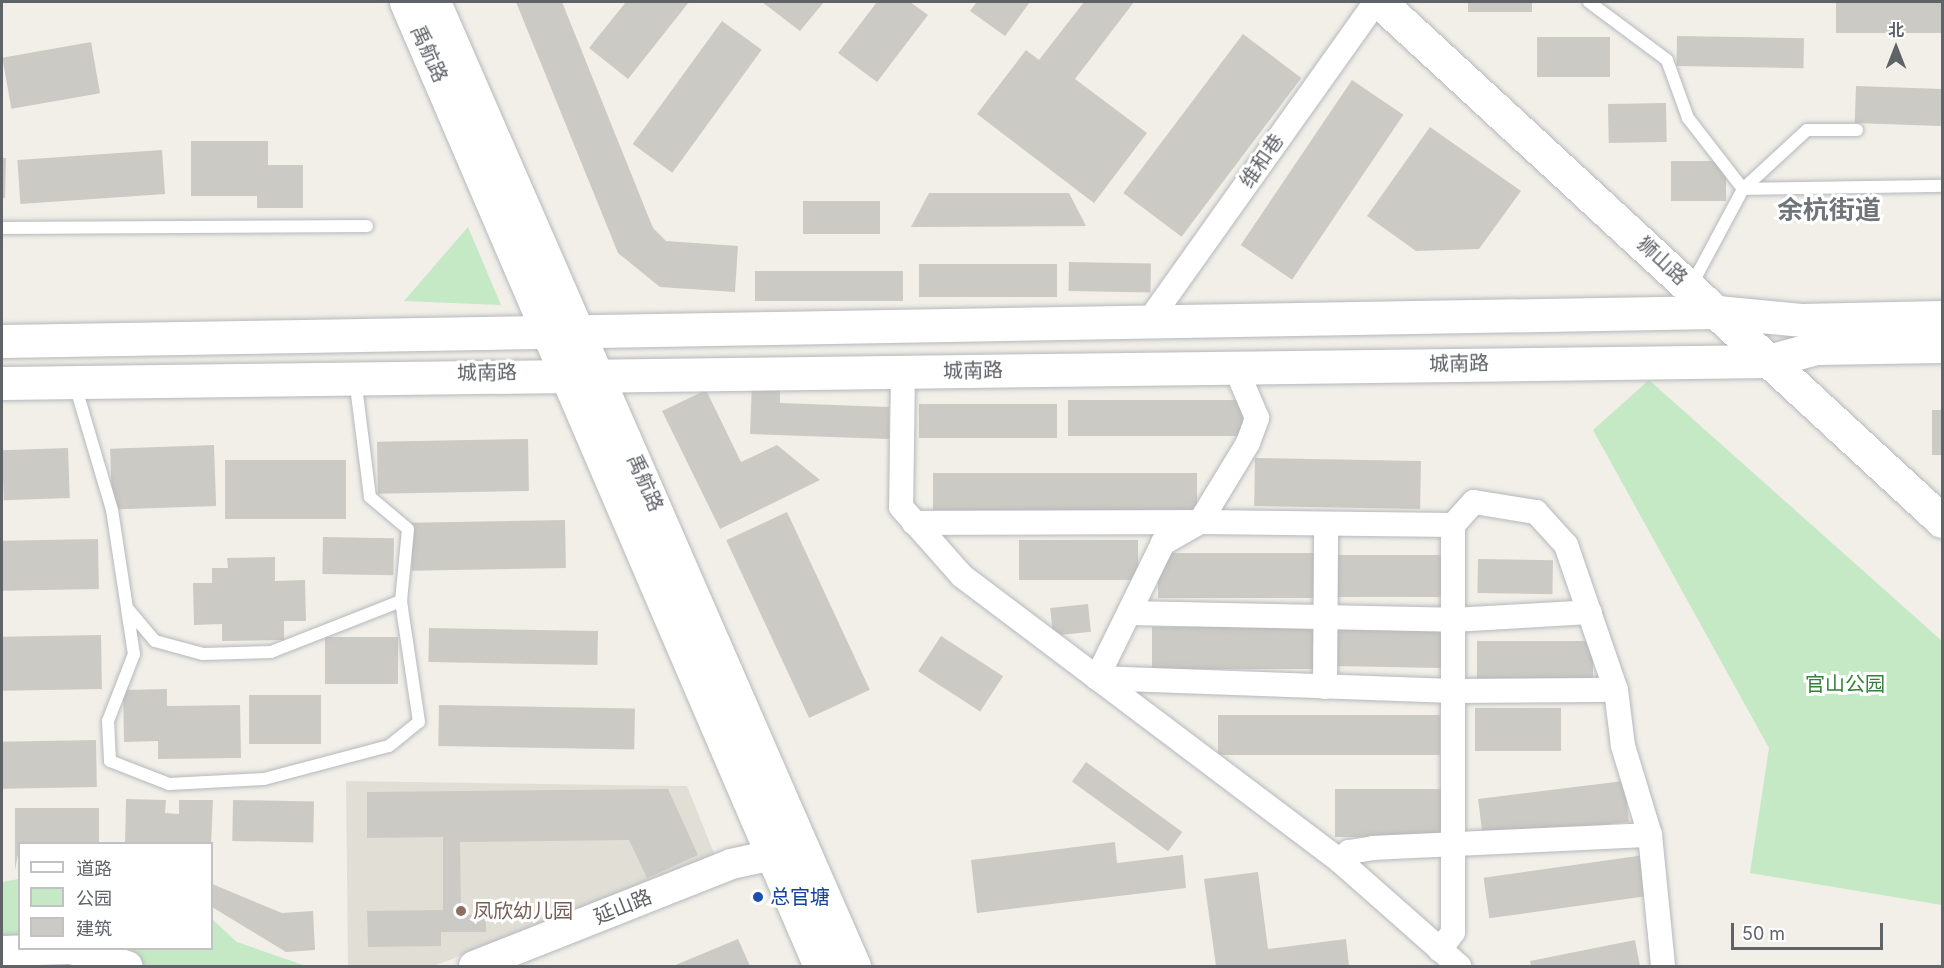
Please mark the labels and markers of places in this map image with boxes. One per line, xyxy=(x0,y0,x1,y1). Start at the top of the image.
place label: 总官塘 xyxy=(770,885,830,909)
marker: 总官塘 xyxy=(751,890,765,904)
place label: 凤欣幼儿园 xyxy=(473,899,573,923)
marker: 凤欣幼儿园 xyxy=(454,904,468,918)

